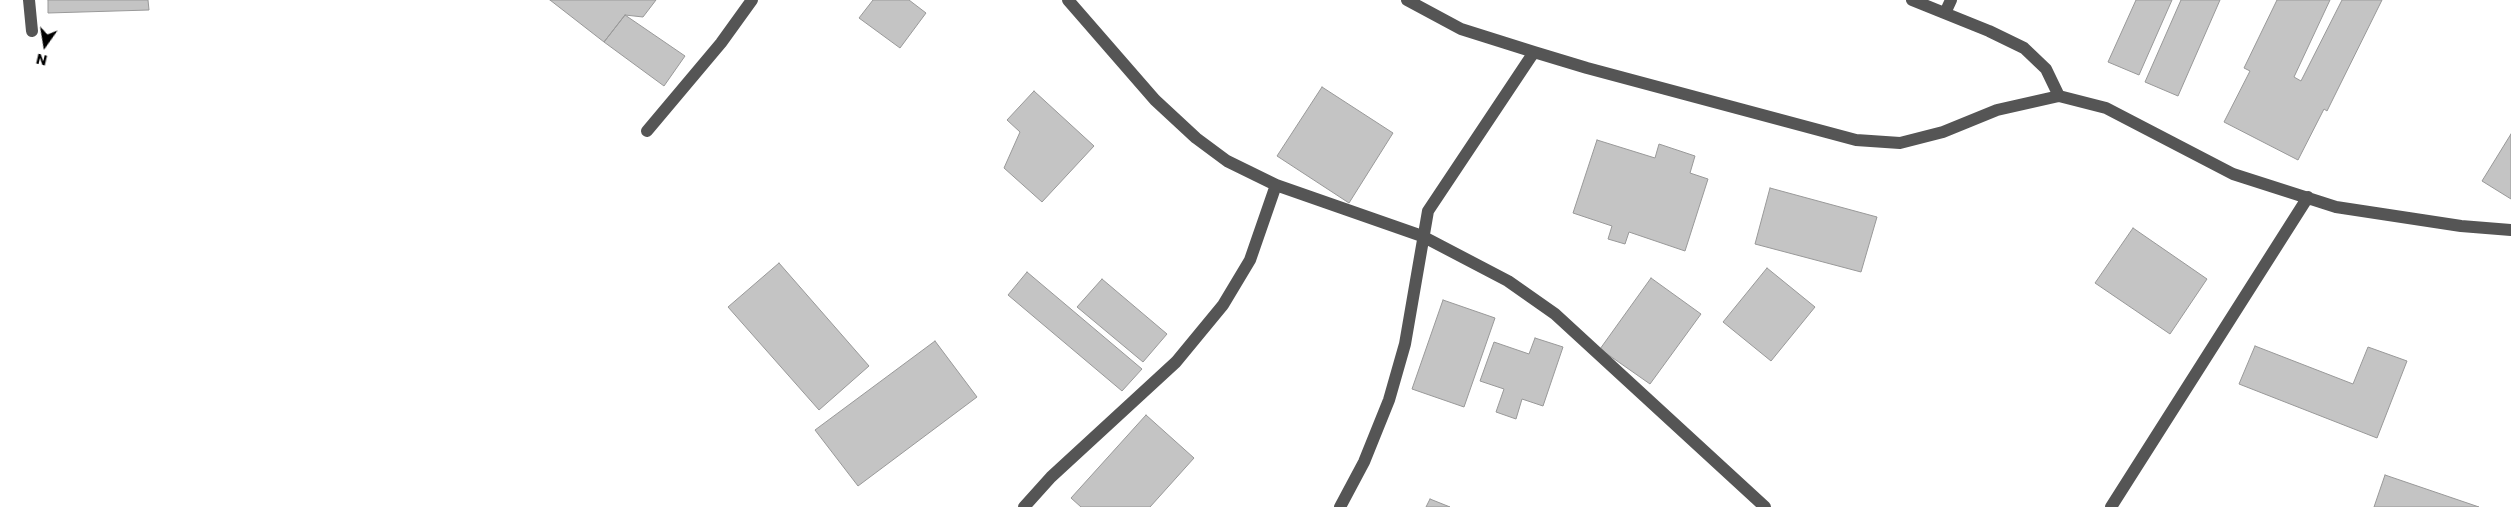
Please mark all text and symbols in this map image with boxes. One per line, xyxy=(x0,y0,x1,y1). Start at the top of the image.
north arrow xyxy=(20,20,70,70)
text: N xyxy=(34,49,49,71)

